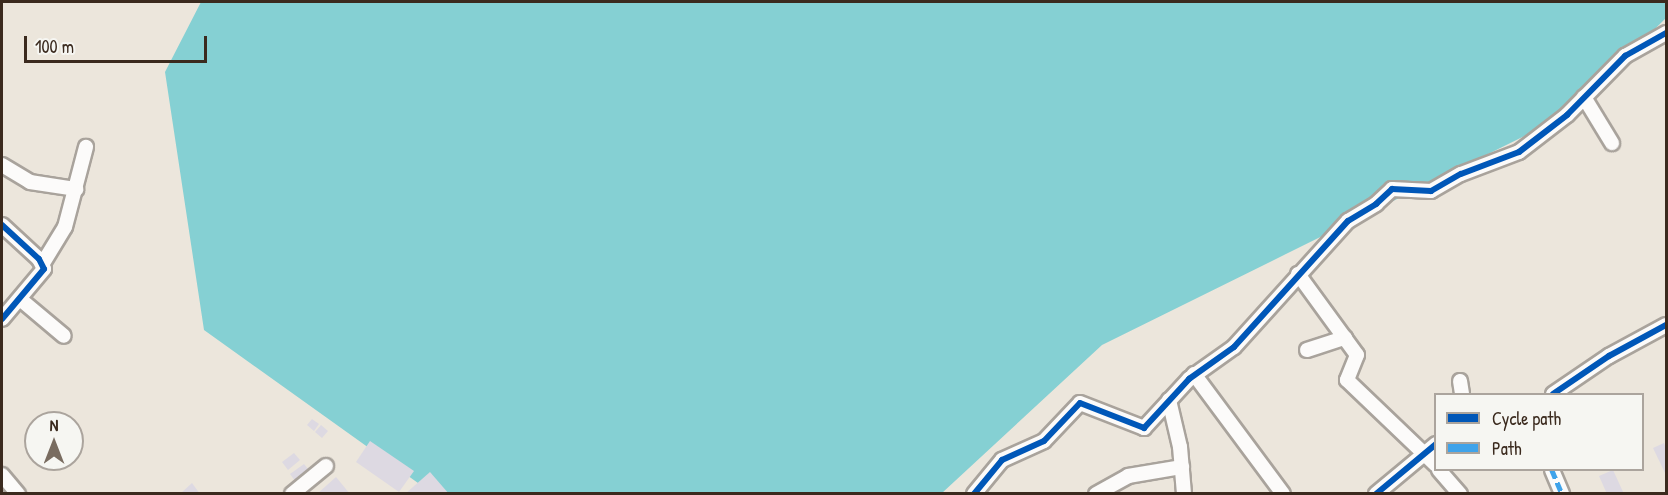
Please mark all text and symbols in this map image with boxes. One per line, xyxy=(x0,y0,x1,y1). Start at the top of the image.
scale bar xyxy=(27,24,210,62)
text: 100 m xyxy=(35,34,74,59)
legend xyxy=(1434,393,1644,471)
text: Cycle path xyxy=(1492,406,1561,431)
north arrow xyxy=(24,411,84,471)
text: N xyxy=(50,414,58,436)
text: Path xyxy=(1492,436,1521,461)

